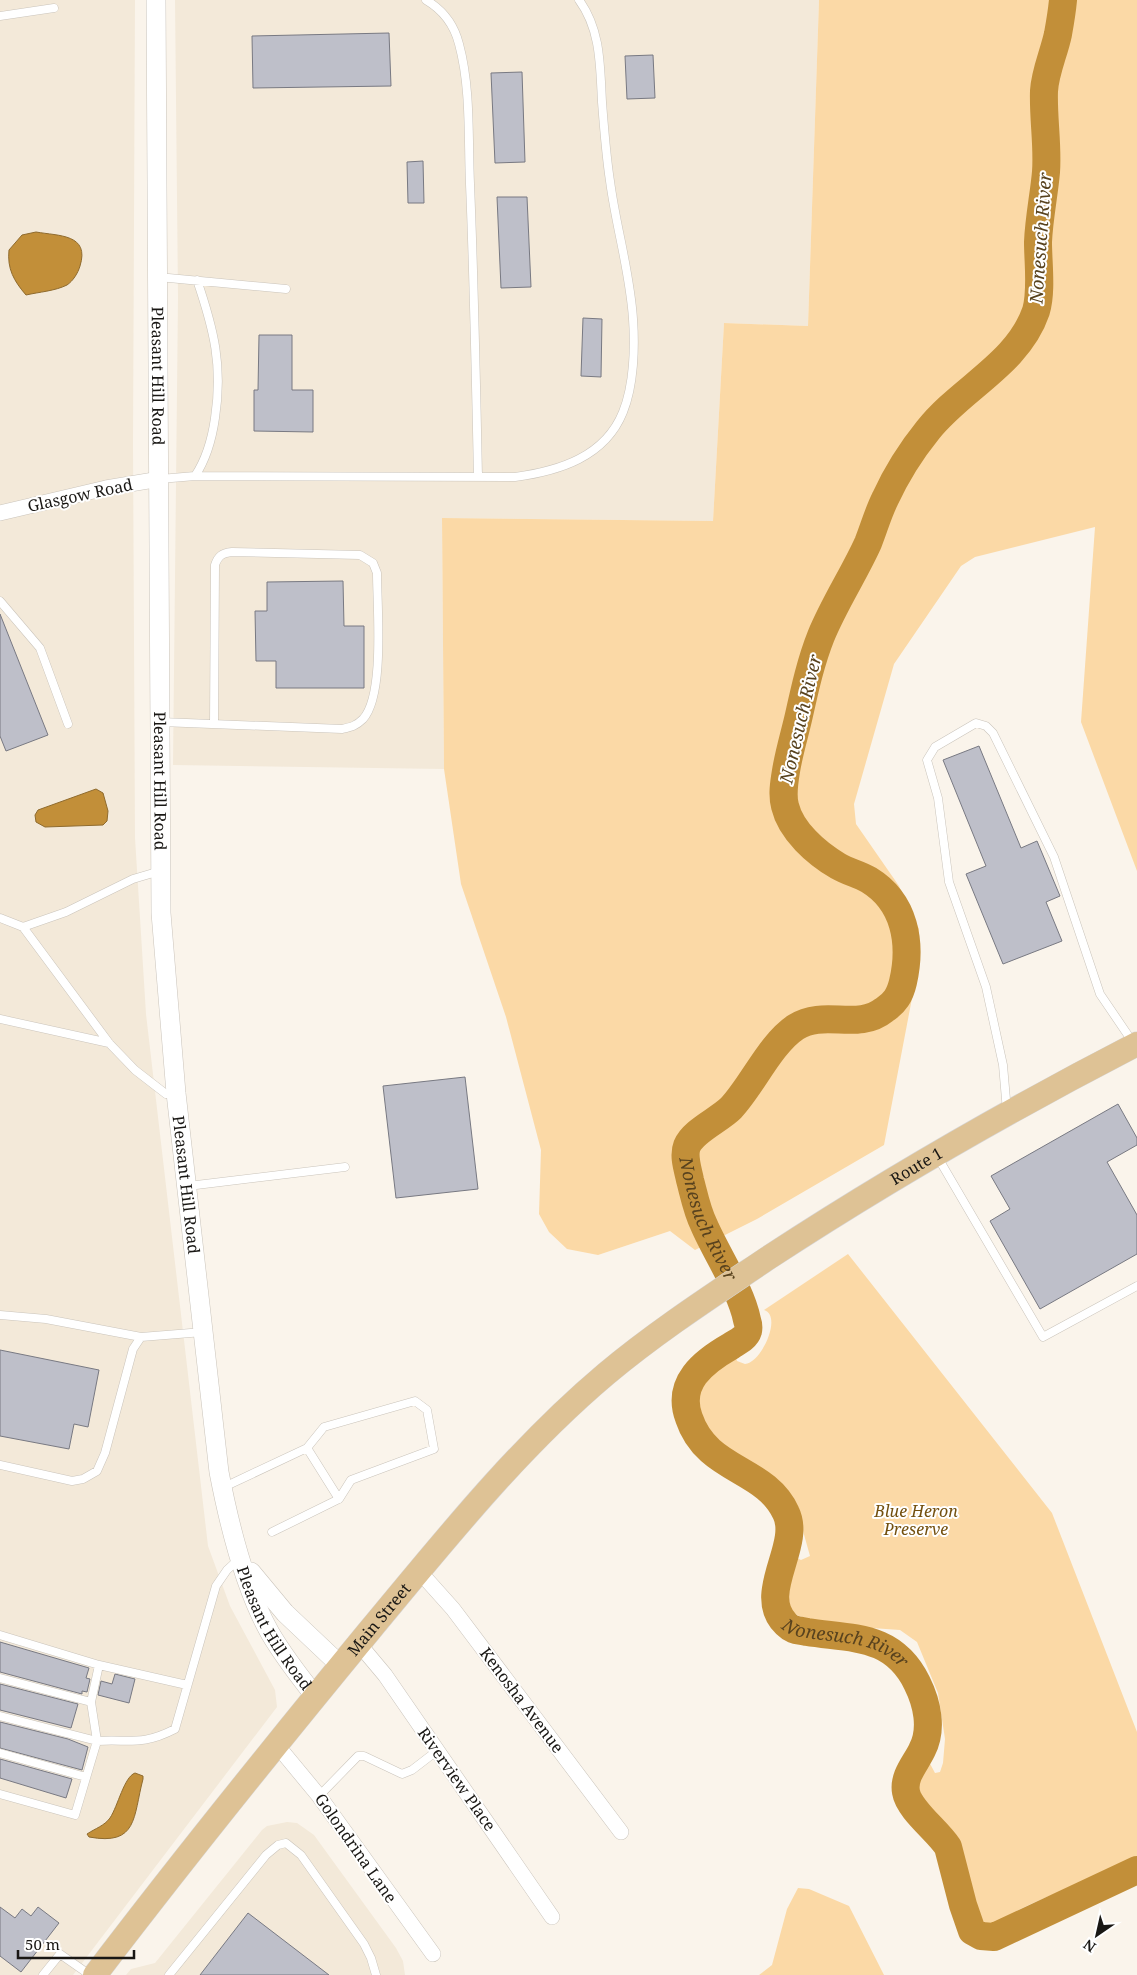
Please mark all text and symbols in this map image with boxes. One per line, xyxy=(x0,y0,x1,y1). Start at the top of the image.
water label: Nonesuch River xyxy=(1023,171,1057,305)
street label: Pleasant Hill Road xyxy=(147,306,169,446)
street label: Glasgow Road xyxy=(25,473,135,517)
water label: Nonesuch River xyxy=(773,651,827,787)
street label: Pleasant Hill Road xyxy=(149,711,172,851)
street label: Pleasant Hill Road xyxy=(168,1114,205,1255)
street label: Route 1 xyxy=(886,1142,947,1190)
water label: Nonesuch River xyxy=(674,1154,744,1285)
park label: Blue Heron Preserve xyxy=(873,1500,958,1540)
street label: Pleasant Hill Road xyxy=(232,1563,317,1695)
street label: Main Street xyxy=(342,1578,416,1660)
water label: Nonesuch River xyxy=(777,1612,915,1672)
street label: Kenosha Avenue xyxy=(475,1643,569,1757)
street label: Riverview Place xyxy=(413,1723,501,1835)
street label: Golondrina Lane xyxy=(310,1789,402,1907)
north arrow xyxy=(1072,1910,1122,1960)
scale bar xyxy=(18,1928,134,1960)
text: 50 m xyxy=(25,1934,60,1954)
text: N xyxy=(1080,1935,1099,1957)

